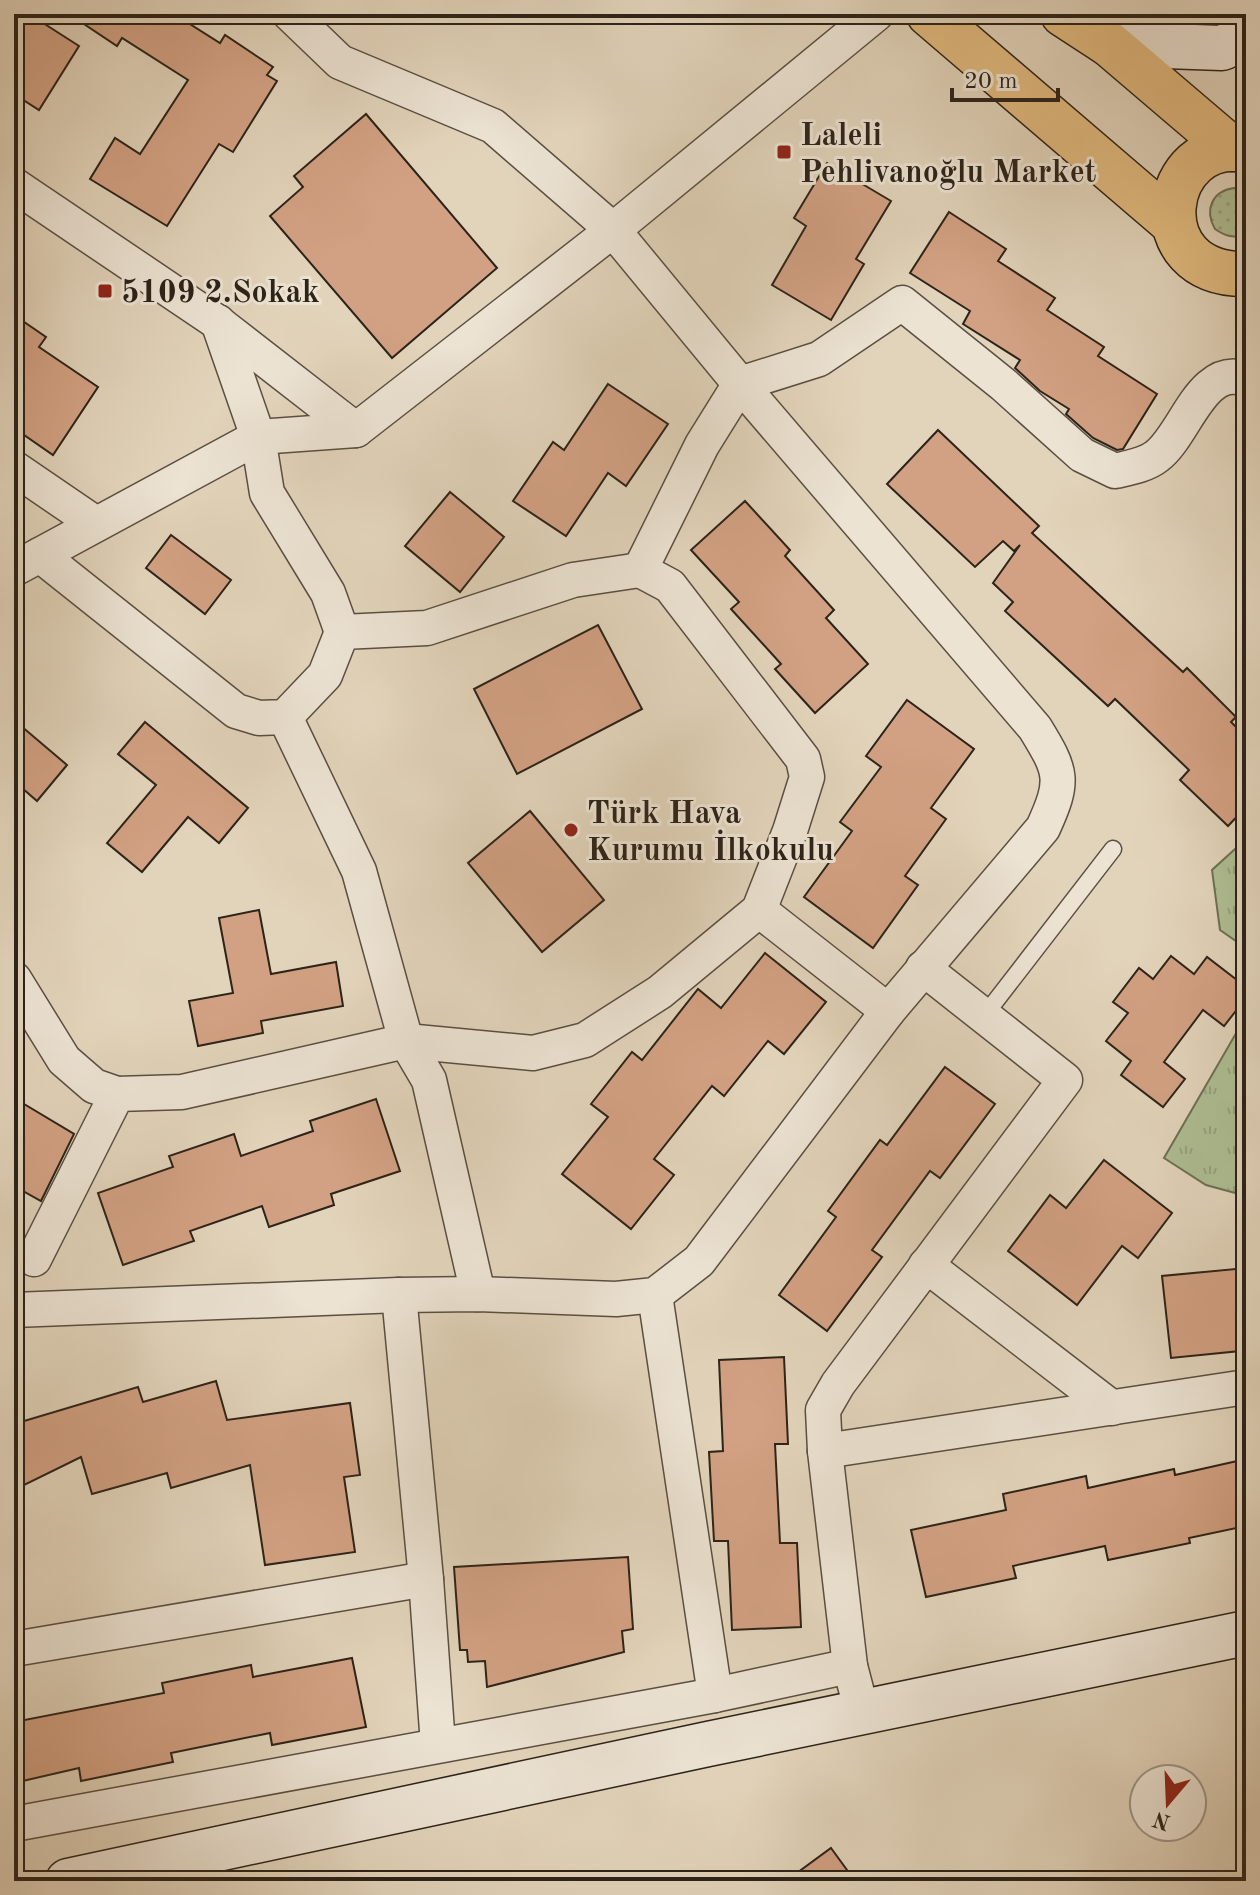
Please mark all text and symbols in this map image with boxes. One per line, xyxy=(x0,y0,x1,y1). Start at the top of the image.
scale bar xyxy=(952,52,1058,102)
text: 20 m xyxy=(964,70,1018,94)
place label: Laleli Pehlivanoğlu Market xyxy=(800,121,1096,190)
marker: Laleli Pehlivanoğlu Market xyxy=(775,143,793,161)
place label: 5109 2.Sokak xyxy=(121,278,320,310)
marker: 5109 2.Sokak xyxy=(96,282,114,300)
place label: Türk Hava Kurumu İlkokulu xyxy=(587,799,834,868)
marker: Türk Hava Kurumu İlkokulu xyxy=(562,821,580,839)
north arrow xyxy=(1128,1763,1208,1843)
text: N xyxy=(1150,1807,1174,1833)

